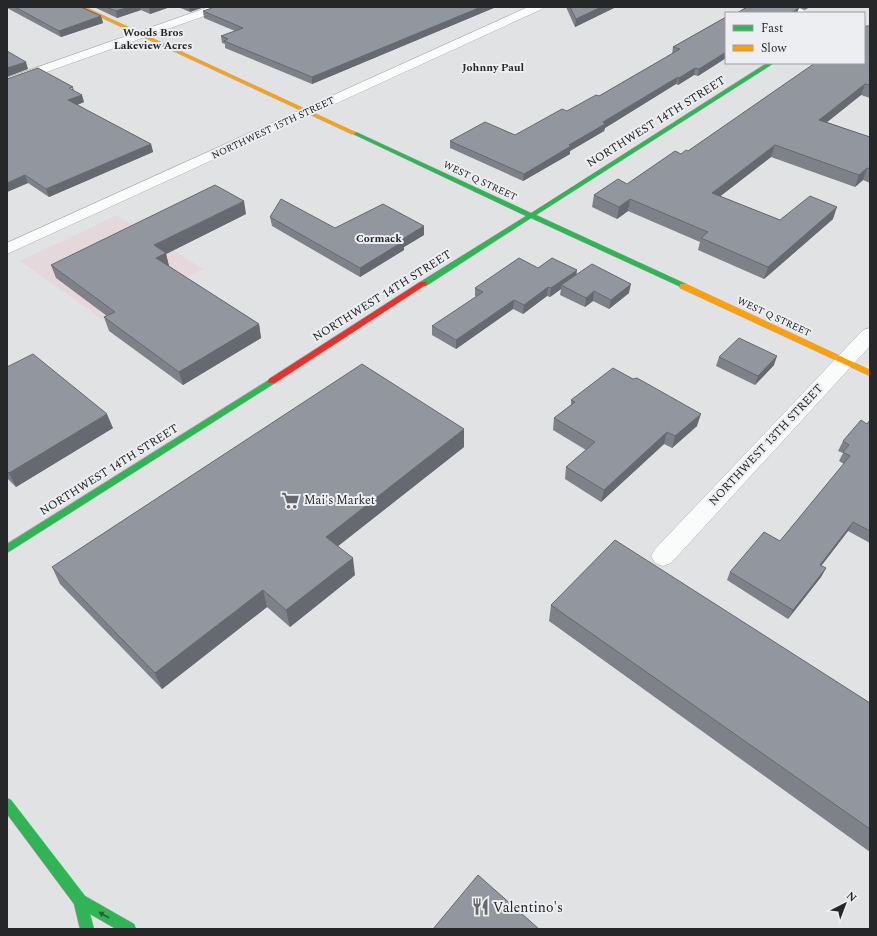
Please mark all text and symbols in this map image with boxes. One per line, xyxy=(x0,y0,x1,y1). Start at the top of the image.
legend xyxy=(725,12,865,64)
text: Fast xyxy=(761,19,783,38)
district label: Woods Bros Lakeview Acres xyxy=(114,24,192,54)
text: Slow xyxy=(761,39,787,58)
district label: Johnny Paul xyxy=(462,59,524,76)
street label: NORTHWEST 14TH STREET xyxy=(583,71,729,173)
street label: NORTHWEST 15TH STREET xyxy=(209,92,337,164)
street label: WEST Q STREET xyxy=(440,157,520,205)
district label: Cormack xyxy=(356,230,402,247)
street label: NORTHWEST 14TH STREET xyxy=(309,245,455,347)
street label: WEST Q STREET xyxy=(734,293,814,341)
street label: NORTHWEST 13TH STREET xyxy=(704,380,828,510)
street label: NORTHWEST 14TH STREET xyxy=(36,419,182,521)
supermarket icon: Mai's Market xyxy=(281,490,301,510)
place label: Mai's Market xyxy=(304,491,375,510)
north arrow xyxy=(825,884,865,924)
text: N xyxy=(842,888,860,906)
restaurant icon: Valentino's xyxy=(470,897,490,917)
place label: Valentino's xyxy=(493,897,563,918)
one-way arrow xyxy=(98,911,110,918)

